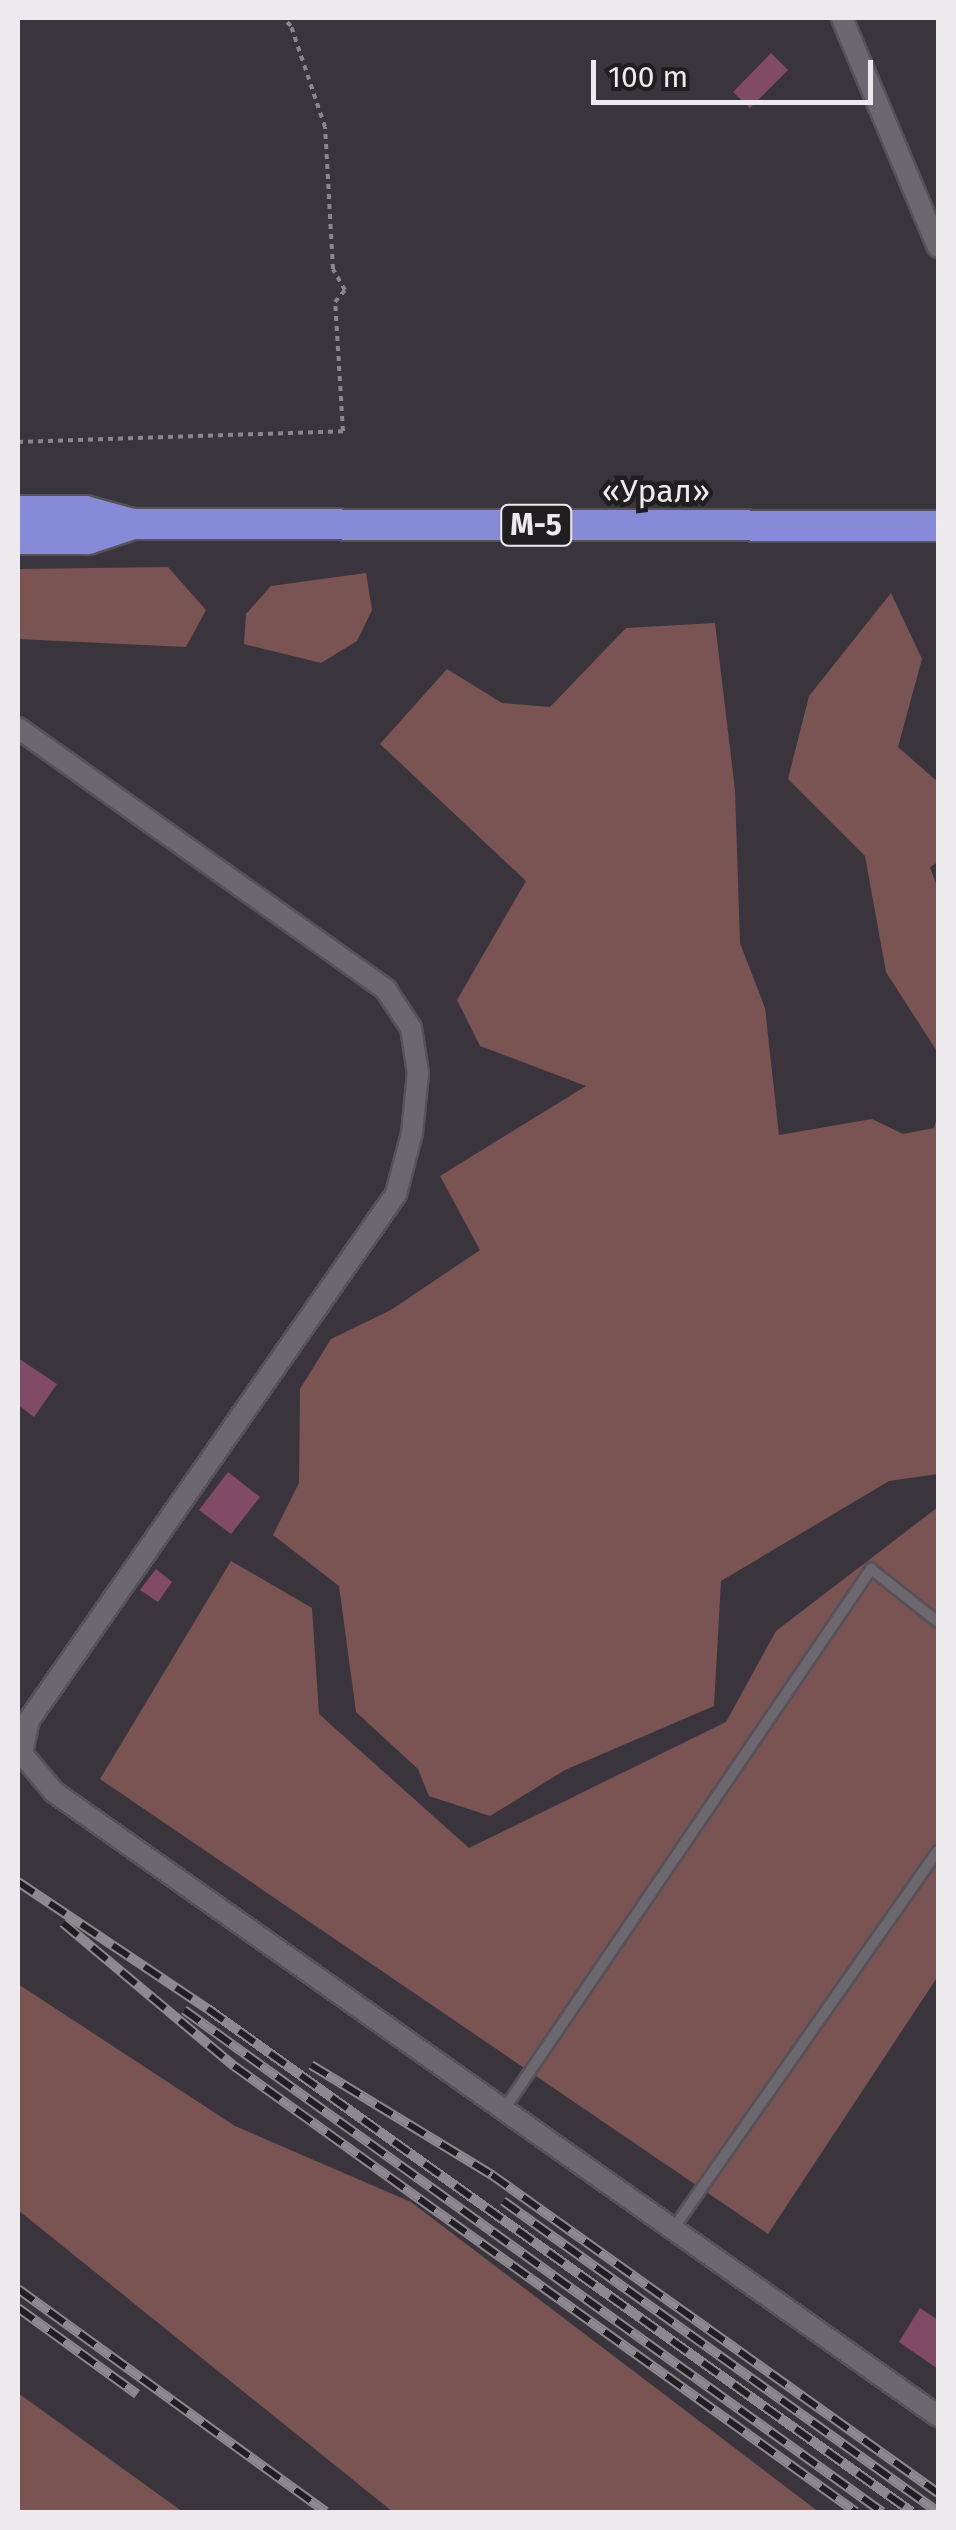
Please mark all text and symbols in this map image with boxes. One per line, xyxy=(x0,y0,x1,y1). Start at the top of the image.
scale bar xyxy=(596,40,878,102)
text: 100 m xyxy=(608,59,688,95)
street label: «Урал» xyxy=(602,472,710,510)
road number: М-5 xyxy=(498,500,574,550)

